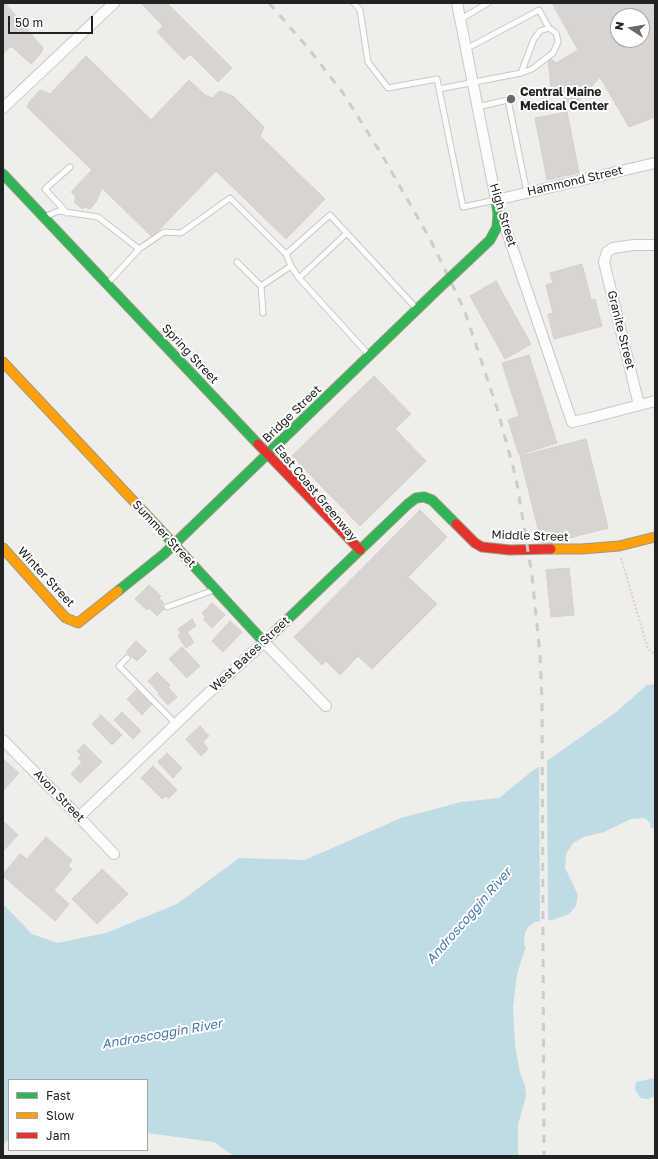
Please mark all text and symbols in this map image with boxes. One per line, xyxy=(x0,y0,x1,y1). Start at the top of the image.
scale bar xyxy=(10,8,95,34)
north arrow xyxy=(610,8,650,48)
text: 50 m xyxy=(15,15,43,30)
text: N xyxy=(612,20,626,31)
place label: Central Maine Medical Center xyxy=(520,85,609,113)
marker: Central Maine Medical Center xyxy=(505,93,517,105)
street label: Hammond Street xyxy=(526,163,624,199)
street label: High Street xyxy=(487,182,519,248)
street label: Granite Street xyxy=(604,289,638,371)
street label: Spring Street xyxy=(159,321,221,387)
street label: Bridge Street xyxy=(260,382,324,446)
street label: East Coast Greenway xyxy=(271,442,361,544)
street label: Summer Street xyxy=(129,498,199,570)
street label: Middle Street xyxy=(491,527,569,545)
street label: Winter Street xyxy=(14,544,78,610)
street label: West Bates Street xyxy=(207,613,293,695)
street label: Avon Street xyxy=(31,767,87,825)
water label: Androscoggin River xyxy=(423,865,515,967)
water label: Androscoggin River xyxy=(101,1016,223,1052)
legend xyxy=(8,1079,148,1151)
text: Fast xyxy=(46,1088,71,1103)
text: Slow xyxy=(46,1108,74,1123)
text: Jam xyxy=(46,1128,70,1143)

